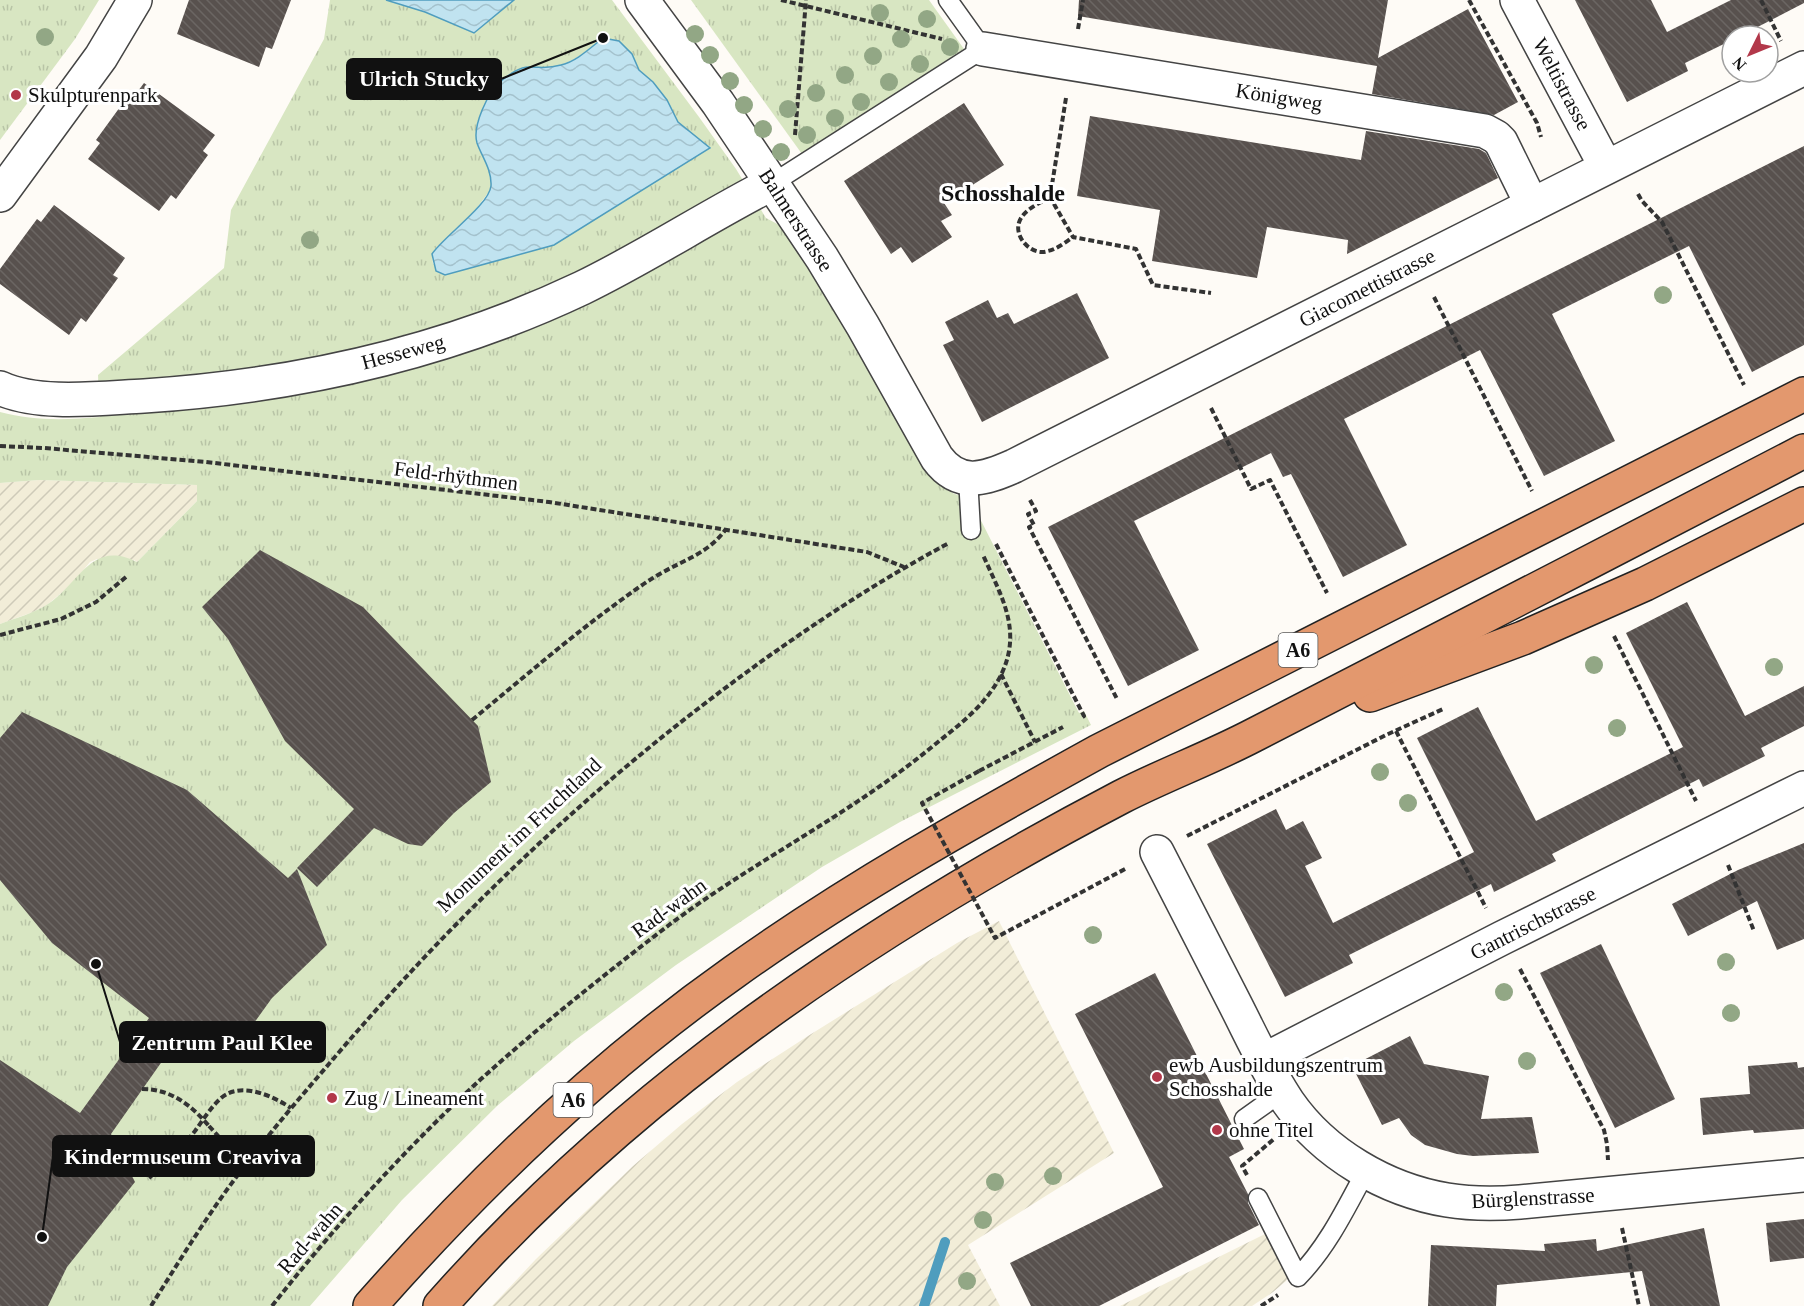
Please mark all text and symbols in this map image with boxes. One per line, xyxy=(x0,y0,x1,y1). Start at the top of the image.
north arrow xyxy=(1720,24,1780,84)
street label: Weltistrasse xyxy=(1528,34,1596,134)
text: N xyxy=(1729,54,1750,74)
callout: Ulrich Stucky xyxy=(347,59,501,99)
text: Ulrich Stucky xyxy=(359,66,489,91)
street label: Königweg xyxy=(1234,78,1325,116)
place label: Skulpturenpark xyxy=(28,83,158,107)
marker: Skulpturenpark xyxy=(9,88,23,102)
street label: Balmerstrasse xyxy=(754,164,838,276)
district label: Schosshalde xyxy=(941,180,1065,206)
street label: Giacomettistrasse xyxy=(1295,243,1439,333)
street label: Hesseweg xyxy=(359,329,448,375)
street label: Feld-rhÿthmen xyxy=(393,456,520,496)
road number: A6 xyxy=(1278,633,1318,667)
street label: Monument im Fruchtland xyxy=(432,752,606,917)
street label: Rad-wahn xyxy=(627,873,711,943)
street label: Gantrischstrasse xyxy=(1466,881,1600,965)
callout: Zentrum Paul Klee xyxy=(120,1022,325,1062)
text: Zentrum Paul Klee xyxy=(132,1030,313,1055)
place label: ewb Ausbildungszentrum Schosshalde xyxy=(1169,1053,1383,1101)
marker: ewb Ausbildungszentrum Schosshalde xyxy=(1150,1070,1164,1084)
road number: A6 xyxy=(554,1083,592,1117)
place label: Zug / Lineament xyxy=(344,1086,484,1110)
marker: Zug / Lineament xyxy=(325,1091,339,1105)
place label: ohne Titel xyxy=(1229,1118,1314,1142)
marker: ohne Titel xyxy=(1210,1123,1224,1137)
callout: Kindermuseum Creaviva xyxy=(53,1136,314,1176)
text: Kindermuseum Creaviva xyxy=(64,1144,302,1169)
street label: Bürglenstrasse xyxy=(1471,1183,1595,1213)
street label: Rad-wahn xyxy=(273,1197,348,1278)

